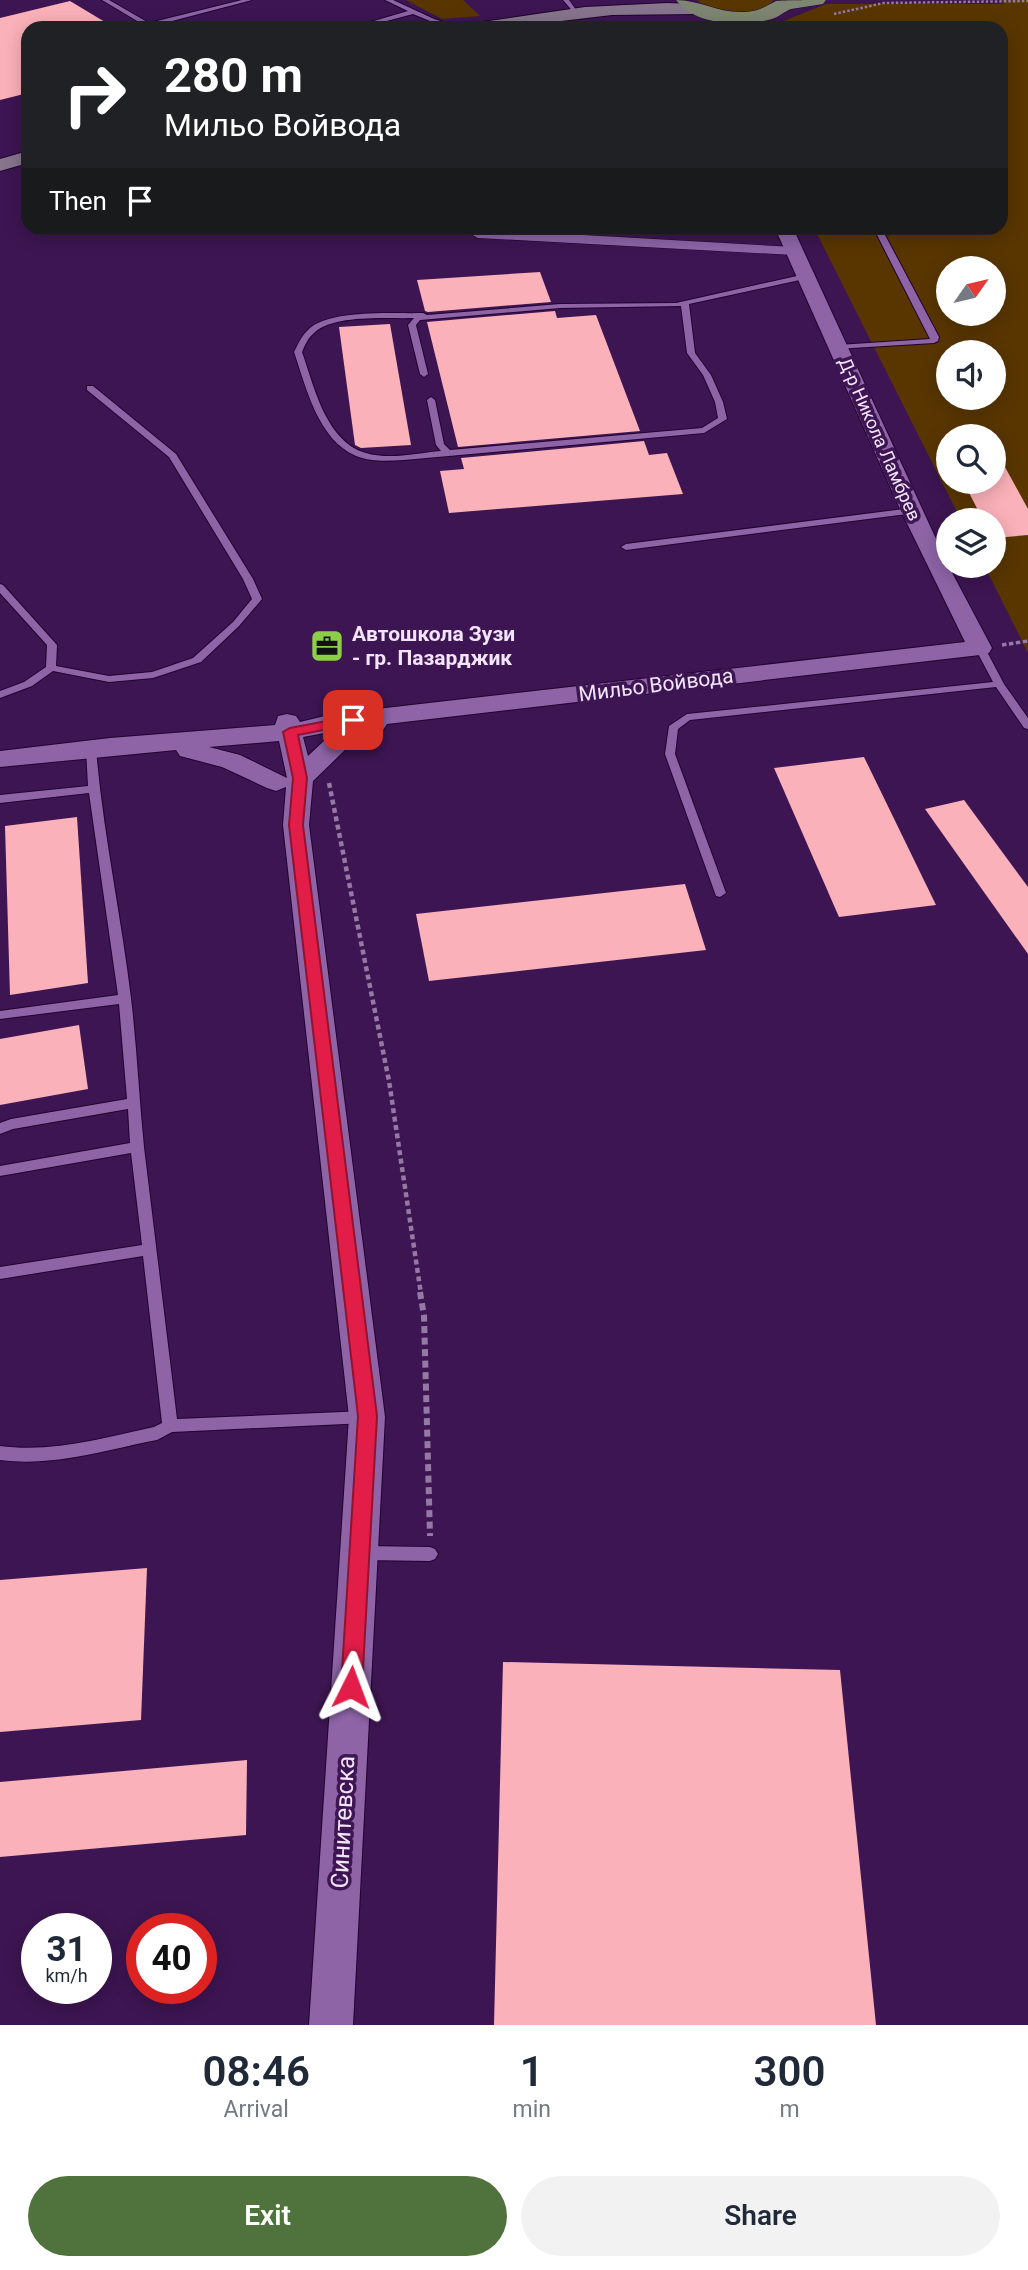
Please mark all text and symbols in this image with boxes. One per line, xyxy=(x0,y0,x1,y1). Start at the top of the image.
text: 280 m xyxy=(164,47,303,104)
icon: right xyxy=(49,49,140,140)
text: Мильо Войвода xyxy=(164,106,401,144)
icon: arrive xyxy=(121,182,159,220)
text: Then xyxy=(49,186,107,216)
north arrow xyxy=(936,256,1006,326)
map controls xyxy=(936,256,1006,578)
button: sound xyxy=(936,340,1006,410)
street label: Д-р Никола Ламбрев xyxy=(835,354,925,524)
button: search xyxy=(936,424,1006,494)
button: layers xyxy=(936,508,1006,578)
place label: Автошкола Зузи - гр. Пазарджик xyxy=(352,622,515,670)
office icon: Автошкола Зузи - гр. Пазарджик xyxy=(308,627,346,665)
street label: Мильо Войвода xyxy=(577,664,735,706)
pin xyxy=(323,690,383,750)
icon: arrive xyxy=(334,701,372,739)
position arrow xyxy=(314,1650,388,1724)
street label: Синитевска xyxy=(326,1755,360,1889)
speed limit sign: 40 xyxy=(126,1913,217,2004)
text: 31 xyxy=(46,1929,87,1970)
text: km/h xyxy=(45,1965,88,1986)
text: 08:46 xyxy=(203,2047,310,2096)
text: 1 xyxy=(520,2047,544,2096)
text: 300 xyxy=(753,2047,825,2096)
text: Arrival xyxy=(224,2096,289,2123)
text: min xyxy=(512,2096,551,2123)
text: m xyxy=(779,2096,800,2123)
button: Exit xyxy=(28,2176,507,2256)
button: Share xyxy=(521,2176,1000,2256)

